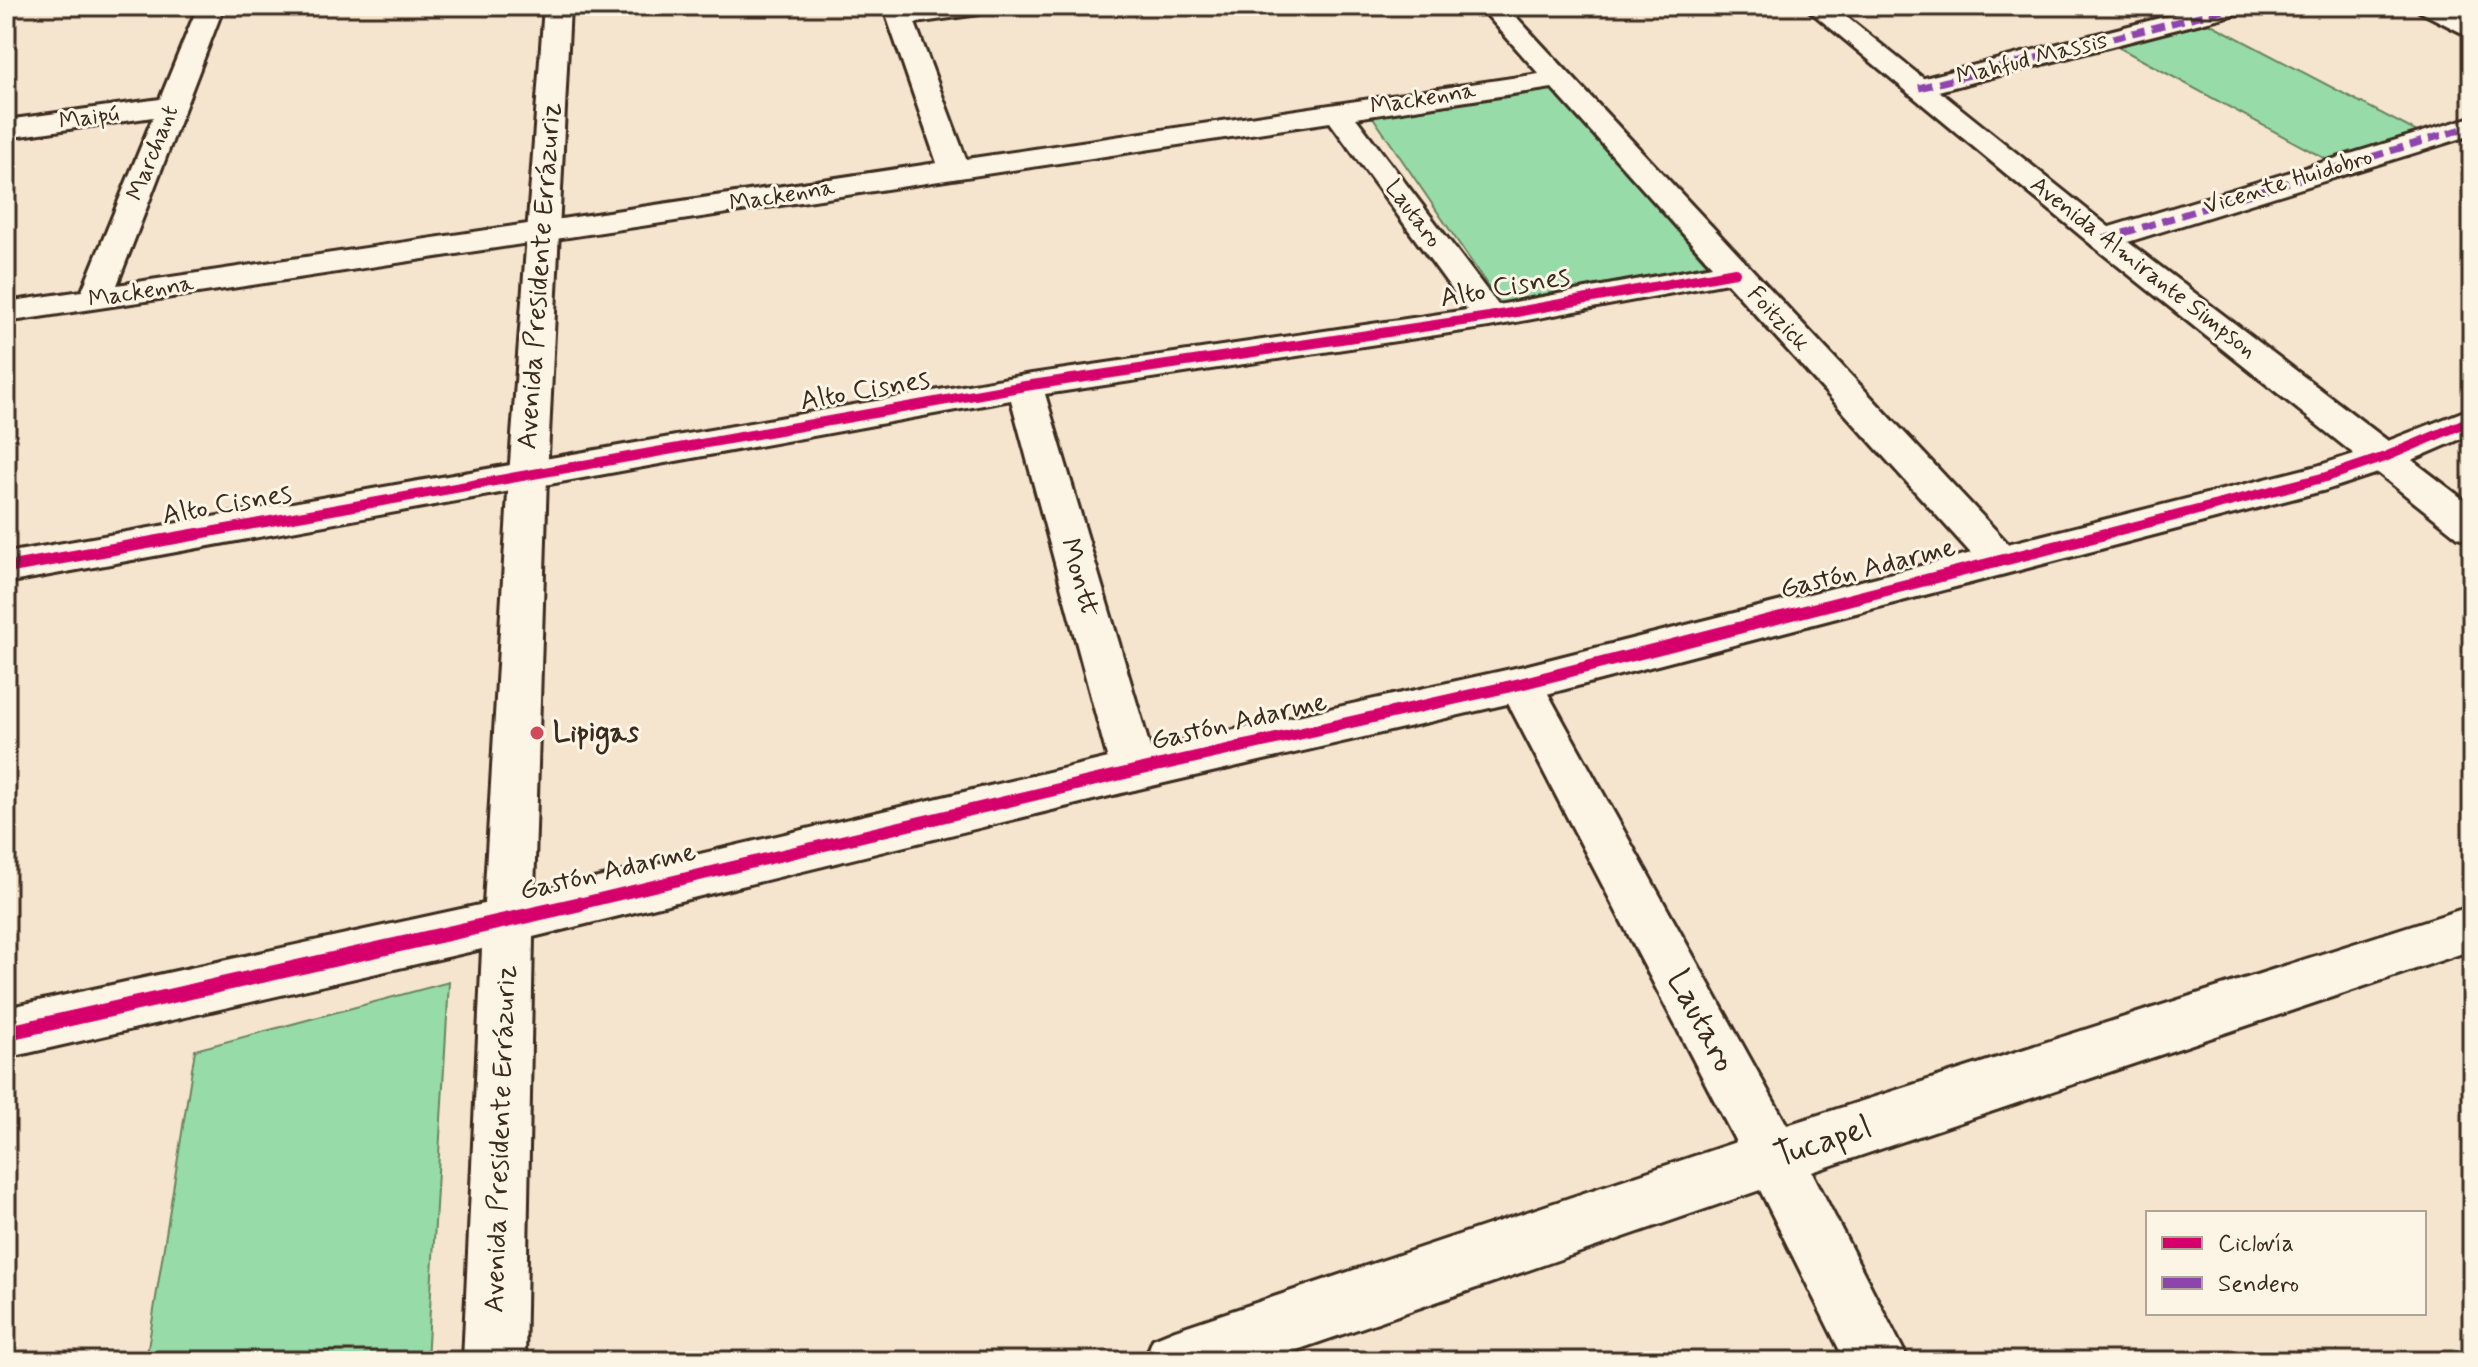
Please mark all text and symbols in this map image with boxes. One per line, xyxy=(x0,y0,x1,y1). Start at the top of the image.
street label: Mahfud Massis xyxy=(1953,25,2111,93)
street label: Mackenna xyxy=(1368,75,1479,123)
street label: Maipú xyxy=(57,98,121,138)
street label: Marchant xyxy=(120,101,186,205)
street label: Avenida Presidente Errázuriz xyxy=(509,101,571,451)
street label: Vicente Huidobro xyxy=(2200,142,2376,222)
street label: Avenida Almirante Simpson xyxy=(2023,170,2263,366)
street label: Mackenna xyxy=(727,172,838,220)
street label: Lautaro xyxy=(1377,174,1449,254)
street label: Alto Cisnes xyxy=(1437,258,1573,318)
street label: Mackenna xyxy=(86,268,197,316)
street label: Foitzick xyxy=(1740,280,1816,358)
street label: Alto Cisnes xyxy=(797,361,933,421)
street label: Alto Cisnes xyxy=(159,475,295,535)
street label: Gastón Adarme xyxy=(1776,529,1960,609)
street label: Montt xyxy=(1050,534,1108,622)
street label: Gastón Adarme xyxy=(1147,684,1331,760)
place label: Lipigas xyxy=(553,715,640,755)
marker: Lipigas xyxy=(528,724,546,742)
street label: Gastón Adarme xyxy=(516,834,700,910)
street label: Lautaro xyxy=(1655,962,1747,1080)
street label: Avenida Presidente Errázuriz xyxy=(476,964,526,1314)
street label: Tucapel xyxy=(1768,1105,1878,1179)
legend xyxy=(2146,1211,2426,1315)
text: Ciclovía xyxy=(2218,1229,2294,1260)
text: Sendero xyxy=(2218,1269,2299,1300)

